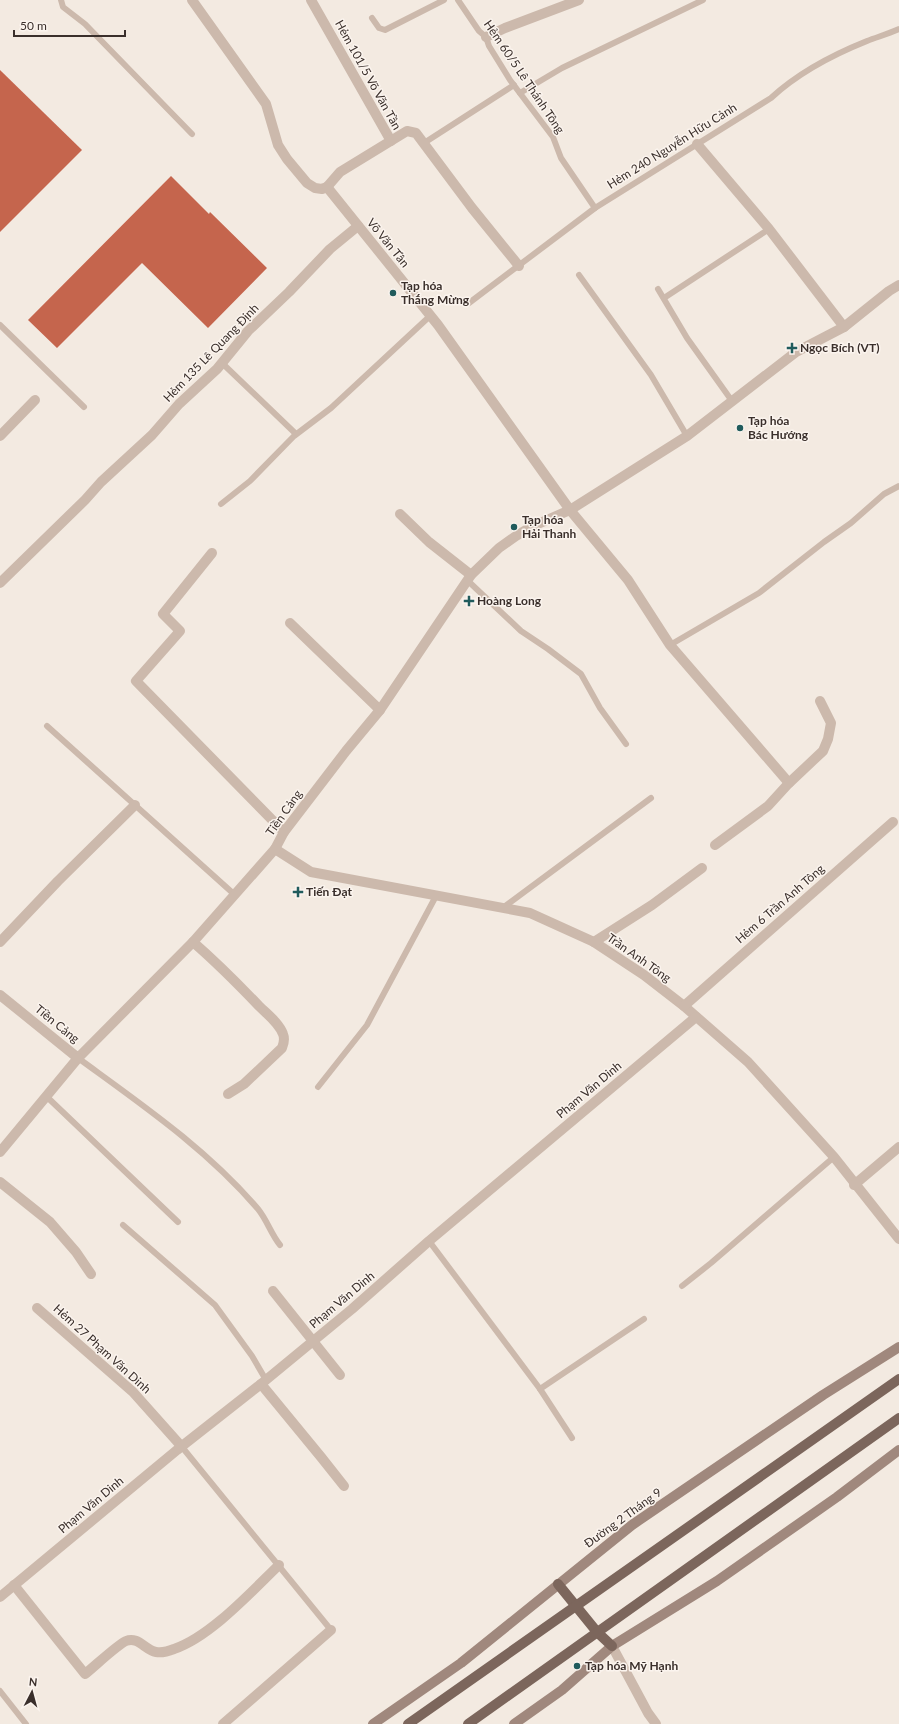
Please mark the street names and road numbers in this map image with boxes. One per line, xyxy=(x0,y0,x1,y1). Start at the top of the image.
street label: Hẻm 101/5 Võ Văn Tần xyxy=(332,17,405,132)
street label: Hẻm 60/5 Lê Thánh Tông xyxy=(481,17,568,136)
street label: Hẻm 240 Nguyễn Hữu Cảnh xyxy=(604,99,739,192)
street label: Võ Văn Tần xyxy=(364,215,413,270)
street label: Hẻm 135 Lê Quang Định xyxy=(160,300,262,405)
street label: Tiền Cảng xyxy=(262,787,305,839)
street label: Hẻm 6 Trần Anh Tông xyxy=(732,861,827,946)
street label: Trần Anh Tông xyxy=(604,930,674,985)
street label: Tiền Cảng xyxy=(32,1001,83,1046)
street label: Phạm Văn Dinh xyxy=(553,1058,624,1121)
street label: Phạm Văn Dinh xyxy=(306,1268,377,1331)
street label: Hẻm 27 Phạm Văn Dinh xyxy=(51,1301,154,1396)
street label: Phạm Văn Dinh xyxy=(55,1473,126,1536)
street label: Đường 2 Tháng 9 xyxy=(581,1484,664,1551)

